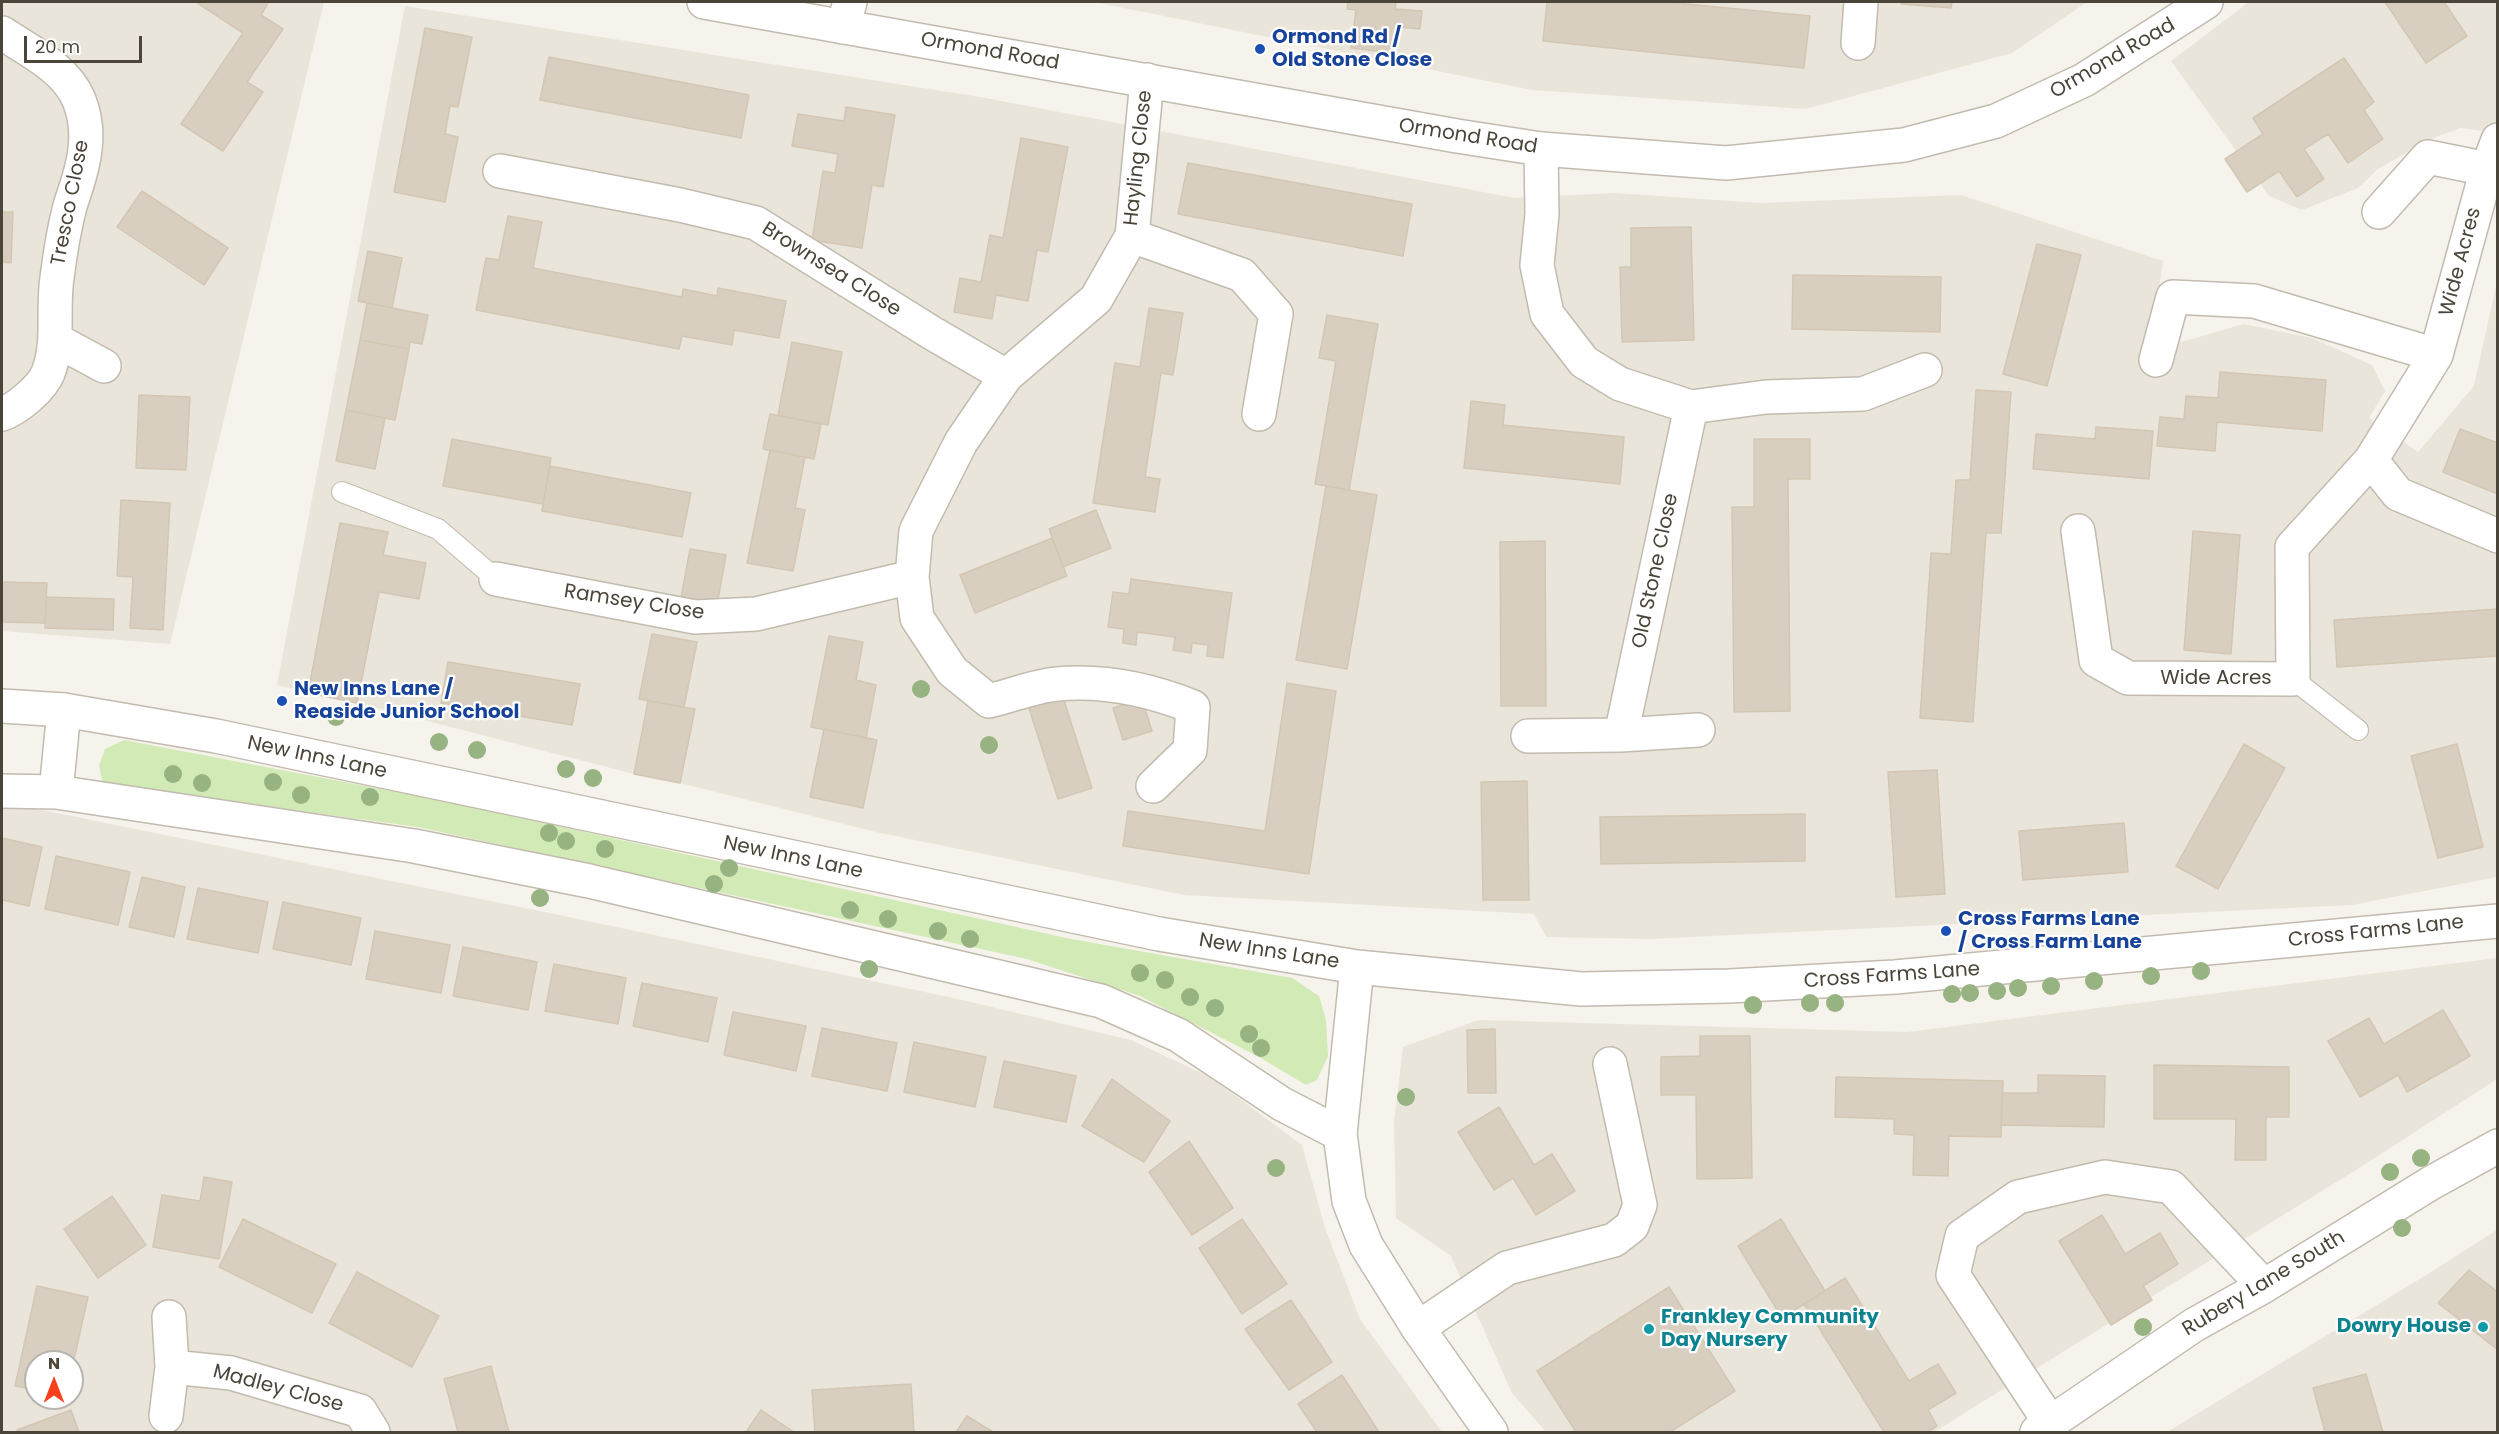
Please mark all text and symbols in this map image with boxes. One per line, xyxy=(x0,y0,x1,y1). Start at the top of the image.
street label: Ormond Road xyxy=(2046,14,2180,104)
scale bar xyxy=(27,24,146,62)
place label: Ormond Rd / Old Stone Close xyxy=(1272,26,1432,73)
street label: Ormond Road xyxy=(919,28,1061,76)
text: 20 m xyxy=(35,34,80,59)
marker: Ormond Rd / Old Stone Close xyxy=(1253,42,1267,56)
street label: Hayling Close xyxy=(1120,89,1158,227)
street label: Ormond Road xyxy=(1397,114,1539,160)
street label: Tresco Close xyxy=(47,138,95,268)
street label: Wide Acres xyxy=(2435,205,2487,319)
street label: Brownsea Close xyxy=(757,218,905,322)
street label: Old Stone Close xyxy=(1628,491,1684,651)
street label: Ramsey Close xyxy=(562,580,706,626)
street label: Wide Acres xyxy=(2160,667,2272,691)
place label: New Inns Lane / Reaside Junior School xyxy=(294,678,519,725)
marker: New Inns Lane / Reaside Junior School xyxy=(275,694,289,708)
street label: New Inns Lane xyxy=(245,732,389,784)
street label: New Inns Lane xyxy=(721,832,865,884)
place label: Cross Farms Lane / Cross Farm Lane xyxy=(1958,908,2142,955)
street label: Cross Farms Lane xyxy=(2287,911,2465,953)
marker: Cross Farms Lane / Cross Farm Lane xyxy=(1939,924,1953,938)
street label: New Inns Lane xyxy=(1197,929,1341,975)
street label: Cross Farms Lane xyxy=(1803,958,1981,994)
street label: Rubery Lane South xyxy=(2179,1226,2349,1342)
place label: Frankley Community Day Nursery xyxy=(1661,1306,1879,1353)
place label: Dowry House xyxy=(2337,1315,2471,1339)
marker: Dowry House xyxy=(2476,1320,2490,1334)
marker: Frankley Community Day Nursery xyxy=(1642,1322,1656,1336)
north arrow xyxy=(24,1350,84,1410)
text: N xyxy=(48,1352,60,1375)
street label: Madley Close xyxy=(210,1360,346,1418)

